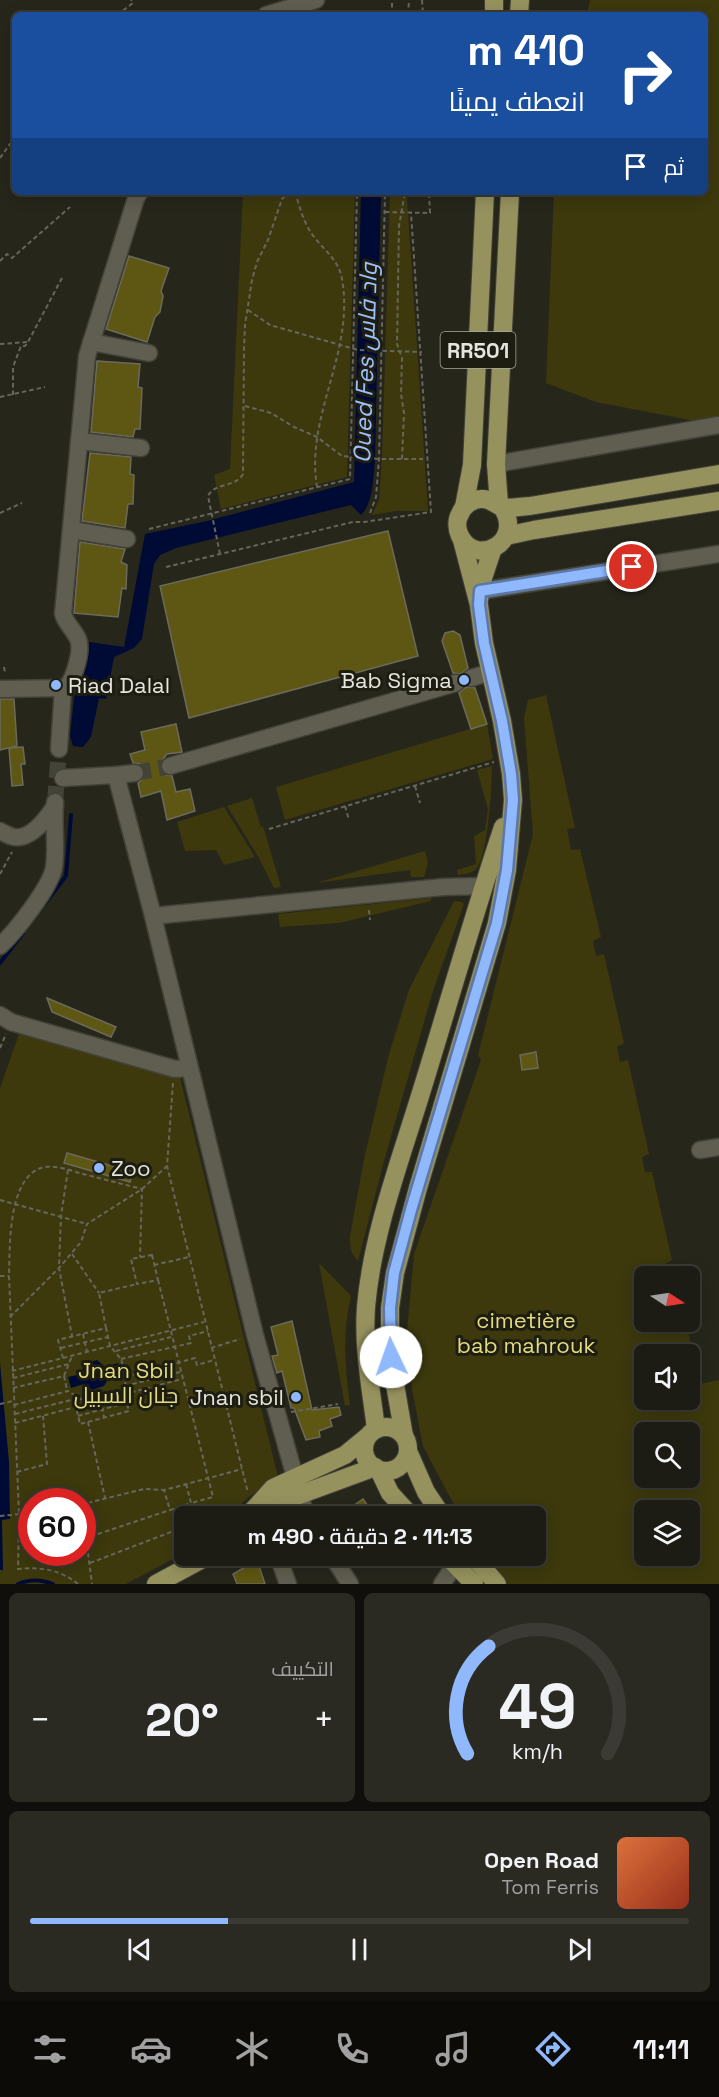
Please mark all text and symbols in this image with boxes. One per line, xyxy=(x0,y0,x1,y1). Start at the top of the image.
text: 410 m xyxy=(467,24,585,77)
icon: right xyxy=(606,36,684,114)
text: انعطف يمينًا xyxy=(448,84,585,119)
icon: arrive xyxy=(619,150,652,183)
text: ثم xyxy=(664,153,684,181)
water label: Oued Fes واد فاس xyxy=(346,260,384,464)
road number: RR501 xyxy=(440,332,516,368)
pin xyxy=(606,541,657,592)
icon: arrive xyxy=(615,550,648,583)
place label: Bab Sigma xyxy=(340,666,452,694)
place label: Riad Dalal xyxy=(68,671,170,699)
marker: Bab Sigma xyxy=(457,673,471,687)
marker: Riad Dalal xyxy=(49,678,63,692)
place label: Zoo xyxy=(111,1154,151,1182)
marker: Zoo xyxy=(92,1161,106,1175)
north arrow xyxy=(634,1266,700,1332)
map controls xyxy=(634,1266,700,1566)
park label: cimetière bab mahrouk xyxy=(457,1306,595,1359)
position arrow xyxy=(359,1325,423,1389)
button: sound xyxy=(634,1344,700,1410)
park label: Jnan Sbil جنان السبيل xyxy=(74,1356,178,1409)
place label: Jnan sbil xyxy=(190,1383,284,1411)
marker: Jnan sbil xyxy=(289,1390,303,1404)
button: search xyxy=(634,1422,700,1488)
speed limit sign: 60 xyxy=(18,1488,96,1566)
button: layers xyxy=(634,1500,700,1566)
text: 11:13 · 2 دقيقة · 490 m xyxy=(247,1522,473,1550)
text: التكييف xyxy=(271,1656,334,1682)
text: 49 xyxy=(498,1667,576,1746)
text: 20° xyxy=(145,1692,219,1749)
text: − xyxy=(30,1699,50,1741)
text: + xyxy=(314,1699,334,1741)
text: km/h xyxy=(511,1739,563,1766)
text: Open Road xyxy=(484,1846,599,1874)
text: Tom Ferris xyxy=(502,1874,599,1900)
icon: previous xyxy=(123,1933,156,1966)
icon: pause xyxy=(343,1933,376,1966)
icon: next xyxy=(563,1933,596,1966)
icon: filters xyxy=(29,2028,71,2070)
icon: car xyxy=(130,2028,172,2070)
icon: climate xyxy=(231,2028,273,2070)
icon: phone xyxy=(331,2028,373,2070)
icon: music xyxy=(432,2028,474,2070)
icon: directions xyxy=(532,2028,574,2070)
text: 11:11 xyxy=(633,2032,690,2067)

